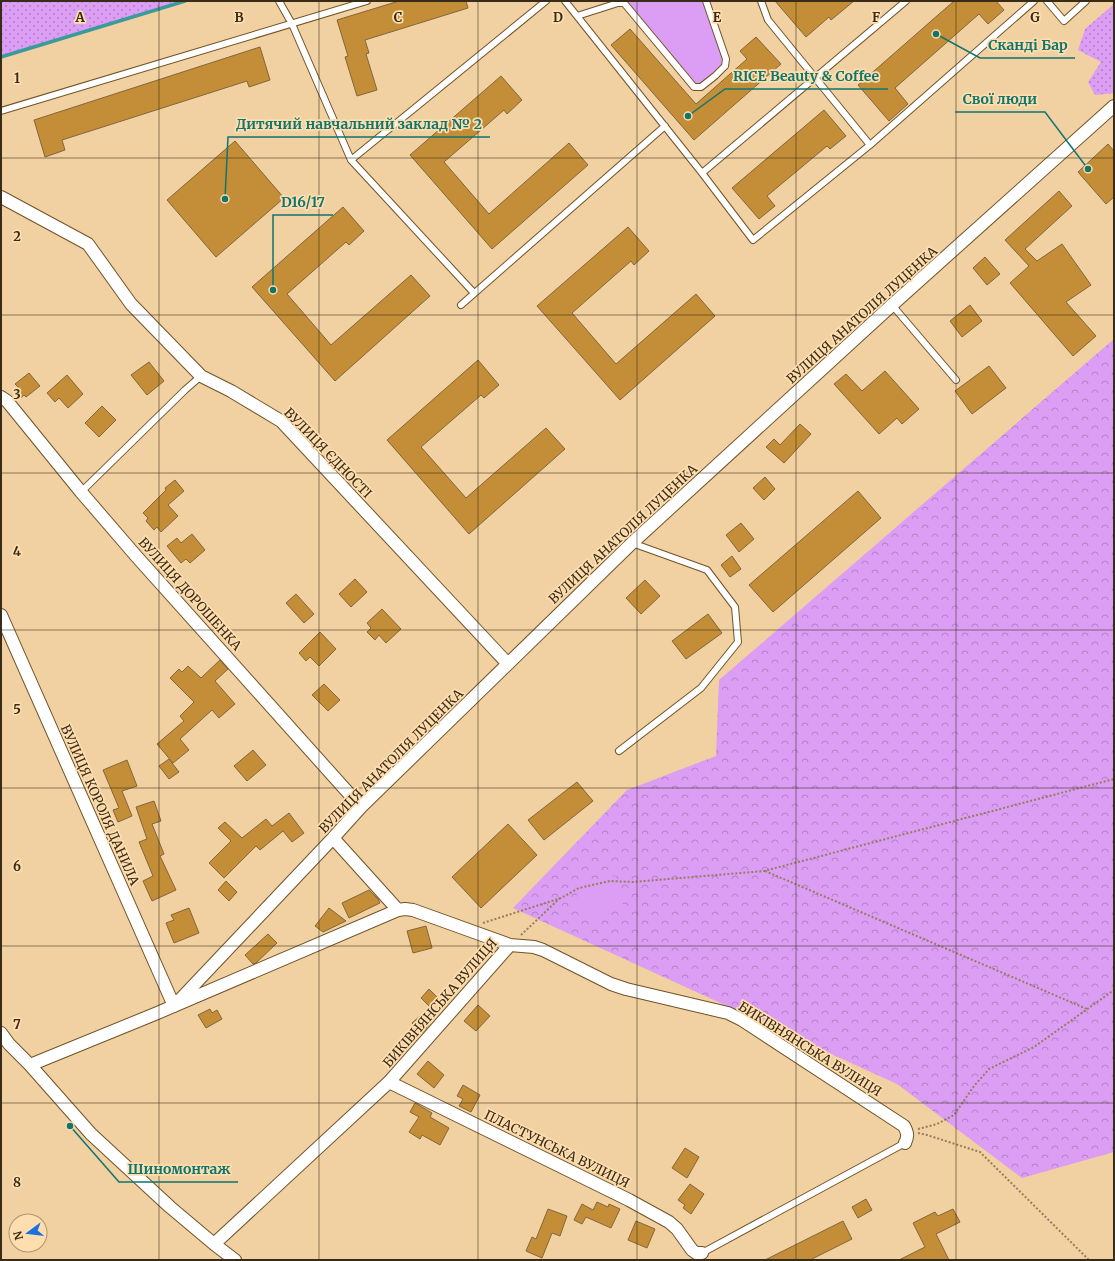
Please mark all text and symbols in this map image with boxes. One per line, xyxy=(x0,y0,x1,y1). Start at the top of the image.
text: A xyxy=(74,9,85,26)
text: B xyxy=(234,9,244,26)
text: C xyxy=(394,9,403,26)
text: D xyxy=(553,9,563,26)
text: E xyxy=(713,9,722,26)
text: F xyxy=(872,9,880,26)
text: G xyxy=(1030,9,1040,26)
callout: Сканді Бар xyxy=(980,32,1075,58)
text: Сканді Бар xyxy=(988,36,1068,54)
callout: RICE Beauty & Coffee xyxy=(725,63,888,89)
text: RICE Beauty & Coffee xyxy=(733,67,880,85)
text: 1 xyxy=(14,70,20,87)
callout: Свої люди xyxy=(955,86,1045,112)
text: Свої люди xyxy=(963,90,1037,108)
callout: Дитячий навчальний заклад № 2 xyxy=(228,111,490,137)
text: Дитячий навчальний заклад № 2 xyxy=(236,115,482,133)
callout: D16/17 xyxy=(273,189,333,215)
text: D16/17 xyxy=(281,193,325,211)
text: 2 xyxy=(13,228,21,245)
street label: ВУЛИЦЯ АНАТОЛІЯ ЛУЦЕНКА xyxy=(783,242,942,387)
text: 3 xyxy=(13,386,21,403)
street label: ВУЛИЦЯ ЄДНОСТІ xyxy=(280,404,376,502)
street label: ВУЛИЦЯ АНАТОЛІЯ ЛУЦЕНКА xyxy=(545,460,702,607)
street label: ВУЛИЦЯ ДОРОШЕНКА xyxy=(135,534,246,655)
text: 4 xyxy=(13,543,22,560)
street label: ВУЛИЦЯ АНАТОЛІЯ ЛУЦЕНКА xyxy=(315,685,467,837)
text: 5 xyxy=(13,701,21,718)
street label: ВУЛИЦЯ КОРОЛЯ ДАНИЛА xyxy=(57,722,144,889)
text: 6 xyxy=(13,858,21,875)
street label: БИКІВНЯНСЬКА ВУЛИЦЯ xyxy=(379,935,501,1071)
street label: БИКІВНЯНСЬКА ВУЛИЦЯ xyxy=(735,998,885,1100)
text: 7 xyxy=(13,1016,21,1033)
street label: ПЛАСТУНСЬКА ВУЛИЦЯ xyxy=(482,1106,632,1192)
callout: Шиномонтаж xyxy=(119,1156,238,1182)
text: Шиномонтаж xyxy=(127,1160,231,1178)
text: 8 xyxy=(13,1174,21,1191)
north arrow xyxy=(8,1213,48,1253)
text: N xyxy=(10,1229,26,1242)

